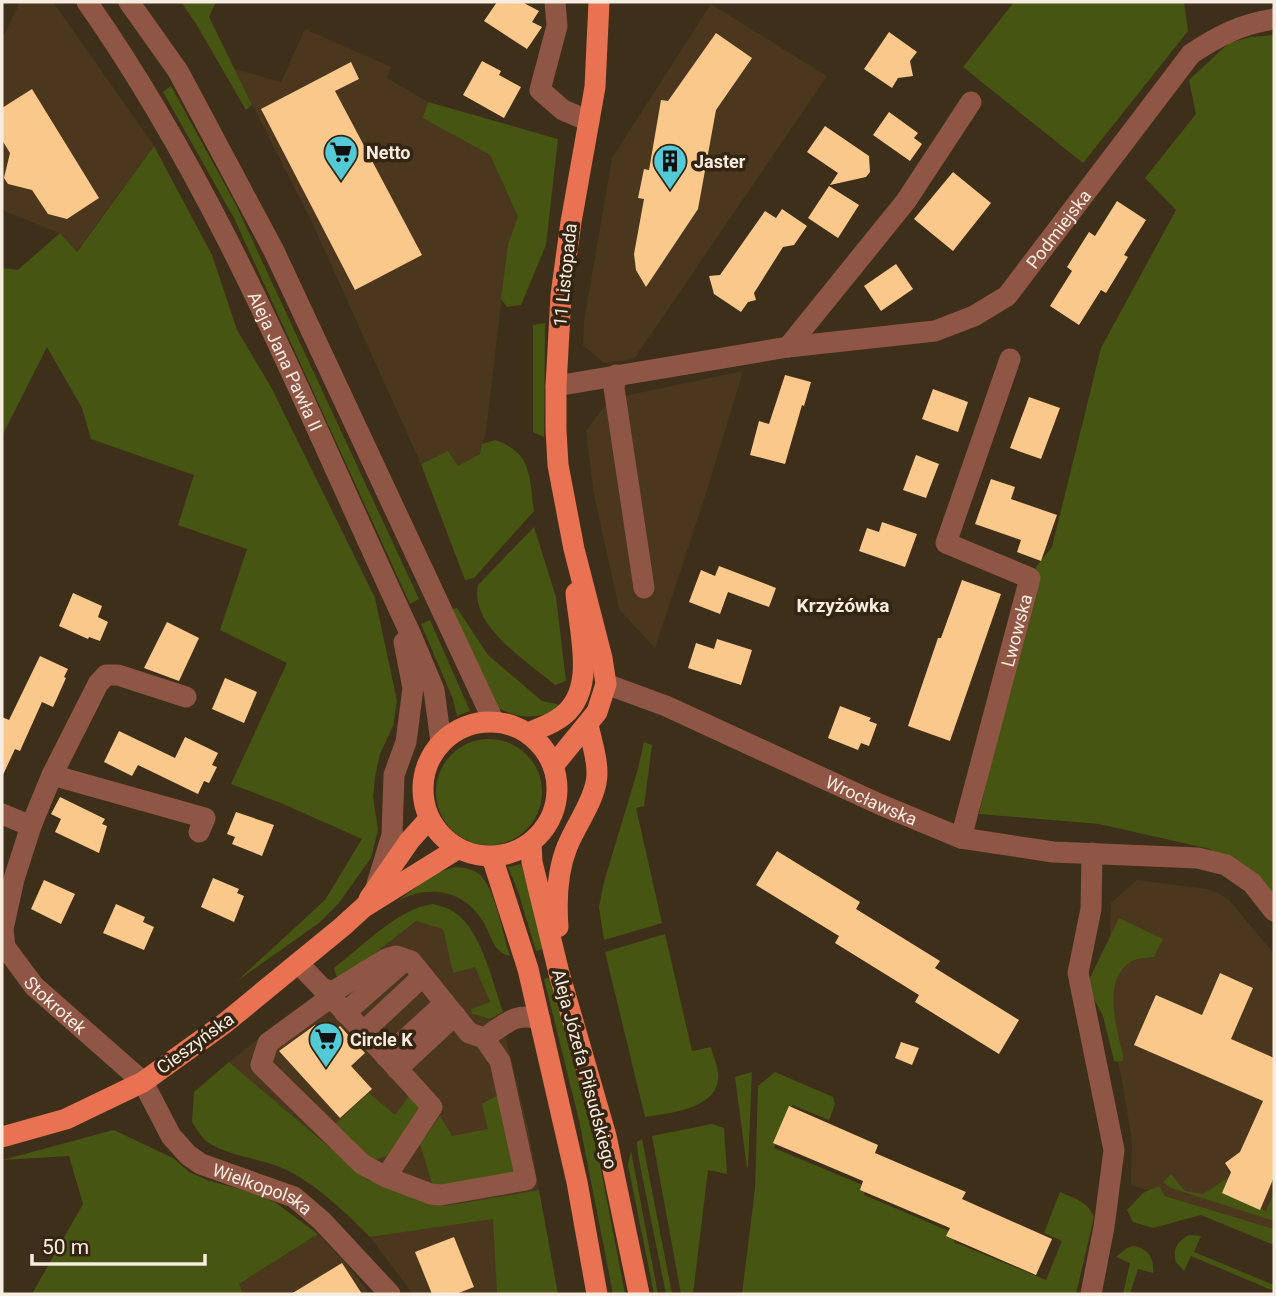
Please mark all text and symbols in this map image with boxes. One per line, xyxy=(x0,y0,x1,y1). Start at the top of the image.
supermarket icon: Netto xyxy=(322,133,360,182)
place label: Netto xyxy=(366,142,411,163)
building icon: Jaster xyxy=(651,142,689,191)
place label: Jaster xyxy=(694,151,746,172)
street label: Podmiejska xyxy=(1021,185,1095,272)
street label: 11 Listopada xyxy=(549,222,581,328)
street label: Aleja Jana Pawła II xyxy=(244,288,327,434)
street label: Lwowska xyxy=(996,592,1036,669)
district label: Krzyżówka xyxy=(797,594,889,617)
street label: Wrocławska xyxy=(823,771,920,829)
street label: Aleja Józefa Piłsudskiego xyxy=(548,967,622,1171)
street label: Stokrotek xyxy=(20,972,92,1039)
street label: Cieszyńska xyxy=(152,1008,238,1078)
supermarket icon: Circle K xyxy=(307,1020,345,1069)
place label: Circle K xyxy=(350,1029,413,1050)
street label: Wielkopolska xyxy=(210,1158,317,1219)
scale bar xyxy=(32,1222,205,1266)
text: 50 m xyxy=(42,1235,89,1259)

